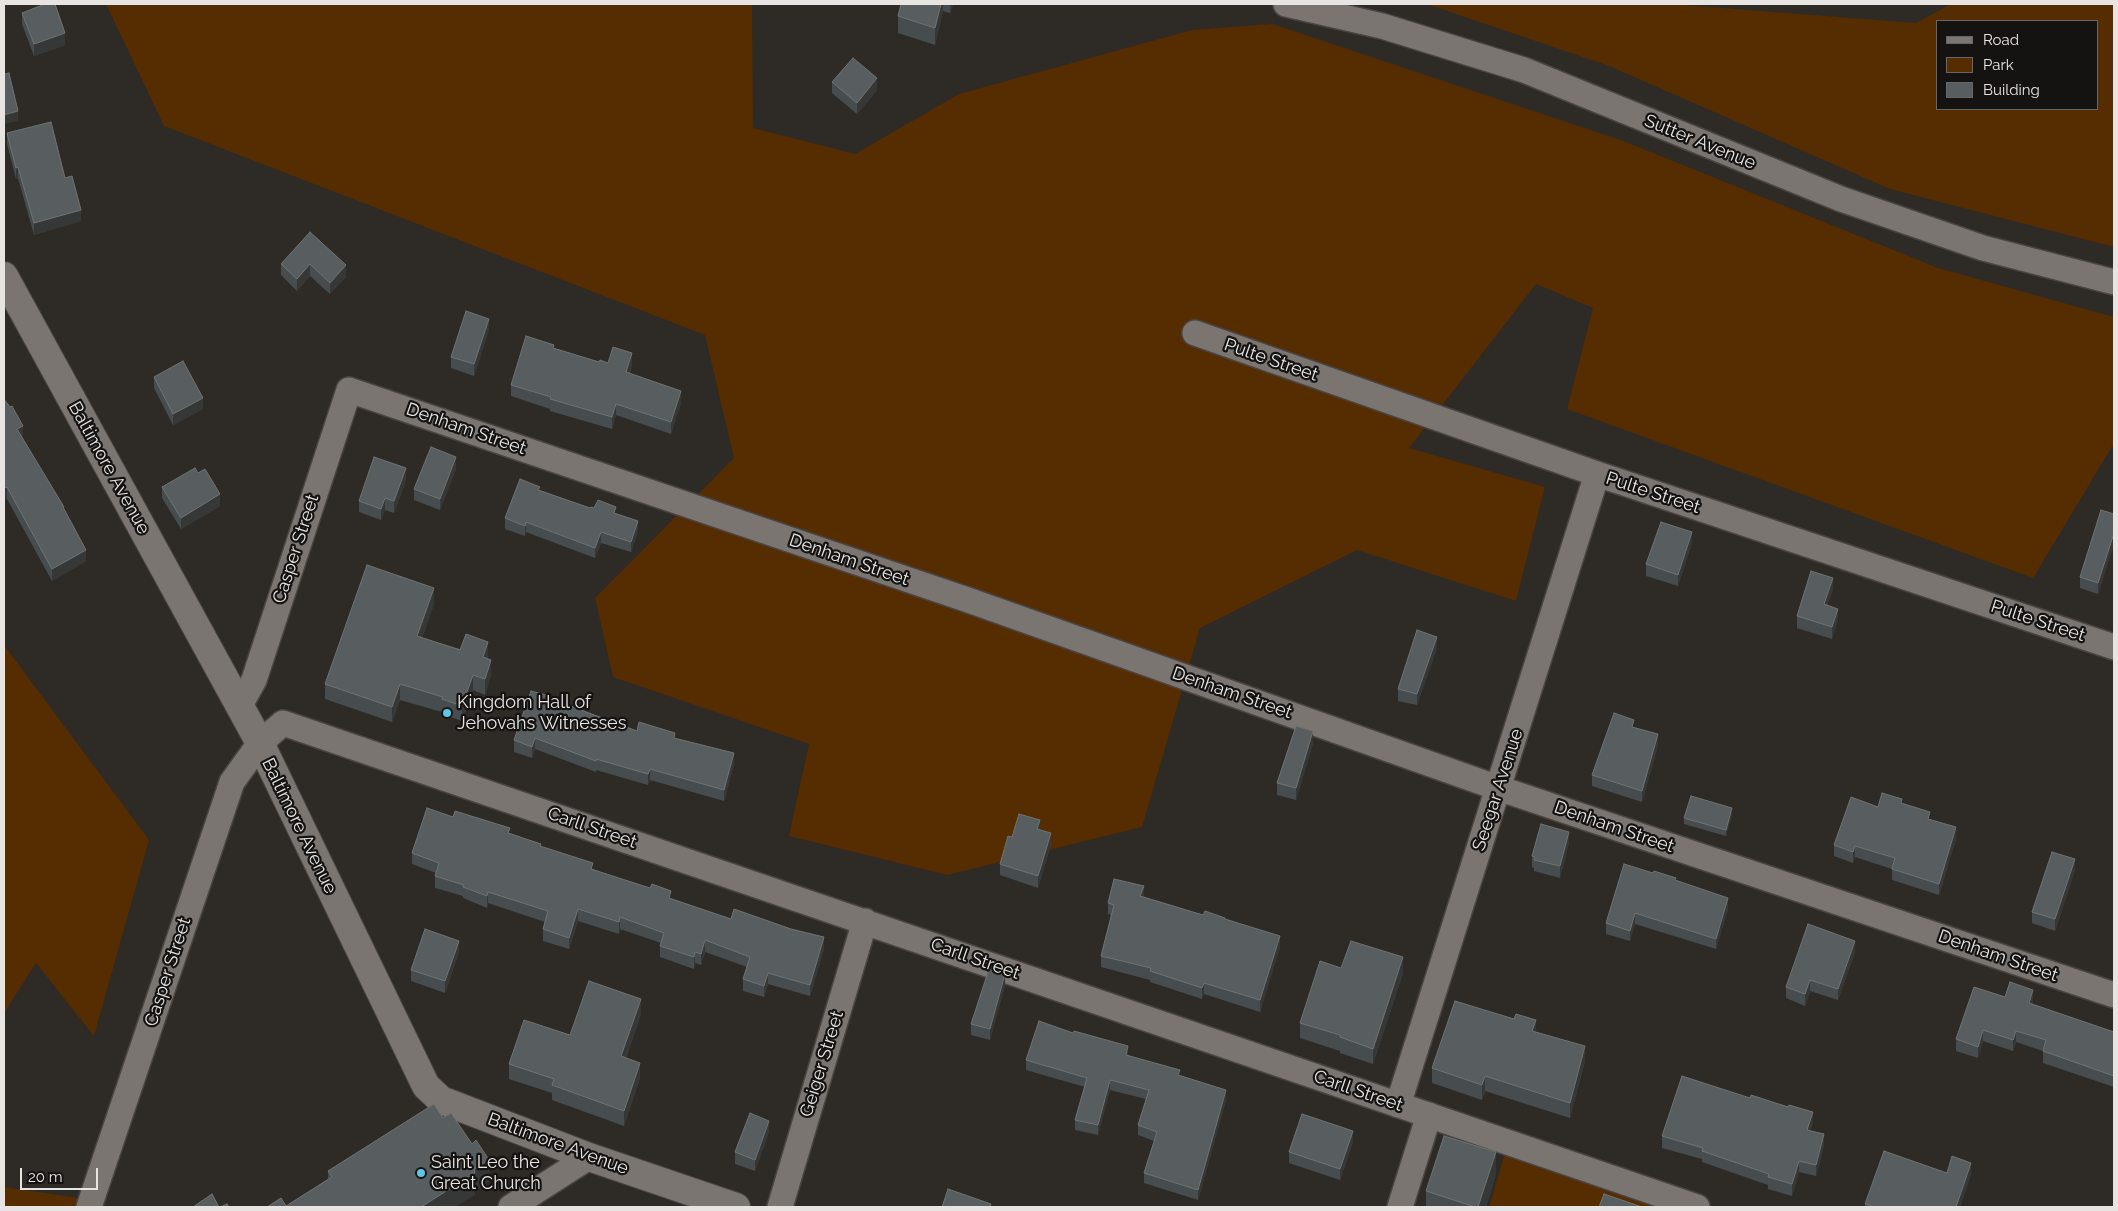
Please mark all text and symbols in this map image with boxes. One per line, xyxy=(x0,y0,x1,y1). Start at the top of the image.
legend xyxy=(1936,20,2098,110)
text: Road xyxy=(1983,31,2019,49)
text: Park xyxy=(1983,56,2014,74)
text: Building xyxy=(1983,81,2040,99)
street label: Sutter Avenue xyxy=(1641,110,1759,174)
street label: Pulte Street xyxy=(1221,334,1321,386)
street label: Baltimore Avenue xyxy=(64,398,154,538)
street label: Denham Street xyxy=(403,398,529,460)
street label: Pulte Street xyxy=(1603,468,1703,518)
street label: Casper Street xyxy=(268,492,324,606)
street label: Denham Street xyxy=(786,529,912,591)
street label: Pulte Street xyxy=(1988,596,2088,646)
street label: Denham Street xyxy=(1169,662,1295,724)
place label: Kingdom Hall of Jehovahs Witnesses xyxy=(457,692,626,734)
marker: Kingdom Hall of Jehovahs Witnesses xyxy=(441,707,453,719)
street label: Seegar Avenue xyxy=(1468,726,1528,854)
street label: Baltimore Avenue xyxy=(257,755,341,897)
street label: Denham Street xyxy=(1551,796,1677,858)
street label: Carll Street xyxy=(545,803,639,853)
street label: Casper Street xyxy=(140,915,196,1029)
street label: Denham Street xyxy=(1935,925,2061,987)
street label: Carll Street xyxy=(928,934,1022,984)
street label: Geiger Street xyxy=(796,1008,848,1120)
street label: Carll Street xyxy=(1311,1066,1405,1116)
street label: Baltimore Avenue xyxy=(485,1108,631,1180)
place label: Saint Leo the Great Church xyxy=(431,1152,541,1194)
scale bar xyxy=(22,1158,100,1190)
marker: Saint Leo the Great Church xyxy=(415,1167,427,1179)
text: 20 m xyxy=(28,1168,63,1186)

